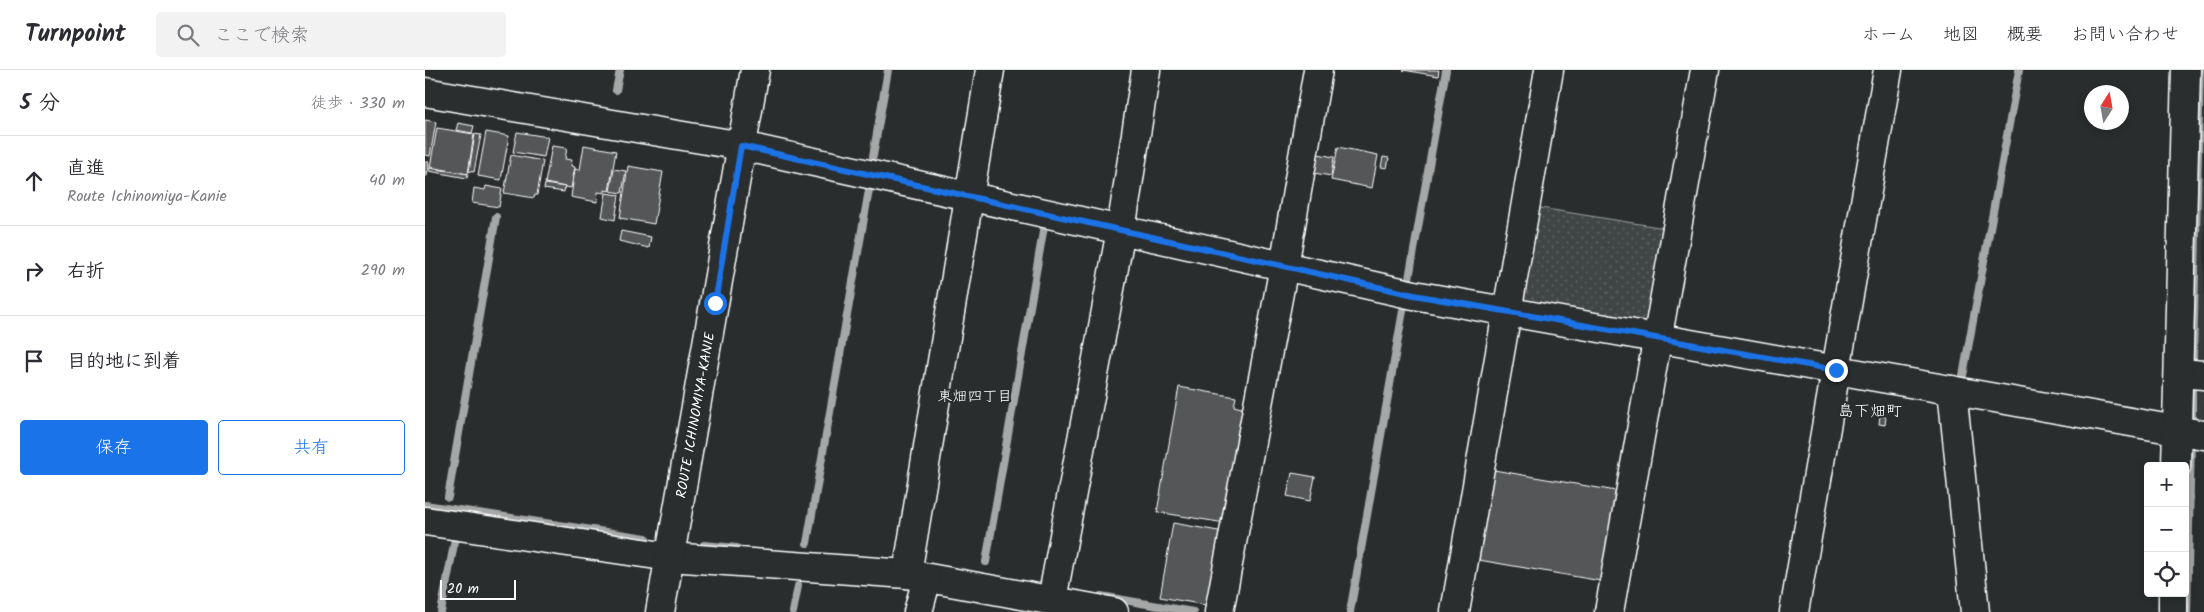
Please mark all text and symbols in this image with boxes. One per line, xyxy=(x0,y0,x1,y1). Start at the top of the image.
search box xyxy=(156,12,506,57)
text: Turnpoint xyxy=(25,15,126,54)
icon: search xyxy=(174,21,202,49)
text: ここで検索 xyxy=(214,21,309,51)
text: ホーム xyxy=(1862,21,1915,50)
text: 地図 xyxy=(1943,21,1979,50)
text: 概要 xyxy=(2007,21,2043,50)
text: お問い合わせ xyxy=(2071,21,2179,50)
north arrow xyxy=(2084,85,2129,130)
text: 5 分 xyxy=(20,87,60,120)
text: 徒歩 · 330 m xyxy=(311,91,405,116)
text: 直進 xyxy=(67,154,105,184)
icon: ahead xyxy=(20,167,48,195)
text: 40 m xyxy=(369,168,405,193)
text: Route Ichinomiya-Kanie xyxy=(67,184,227,209)
icon: right xyxy=(20,257,48,285)
text: 右折 xyxy=(67,257,105,287)
text: 290 m xyxy=(361,258,405,283)
route start xyxy=(704,292,727,315)
street label: ROUTE ICHINOMIYA-KANIE xyxy=(671,330,722,500)
icon: arrive xyxy=(20,347,48,375)
text: 目的地に到着 xyxy=(67,347,181,377)
route end xyxy=(1825,359,1848,382)
district label: 東畑四丁目 xyxy=(937,385,1013,409)
district label: 島下畑町 xyxy=(1838,399,1902,424)
button: 保存 xyxy=(20,420,208,475)
button: 共有 xyxy=(218,420,405,475)
map controls xyxy=(2144,462,2189,597)
button: + xyxy=(2144,462,2189,507)
button: − xyxy=(2144,507,2189,552)
button: locate xyxy=(2144,552,2189,597)
scale bar xyxy=(440,577,516,600)
text: 20 m xyxy=(447,578,479,600)

